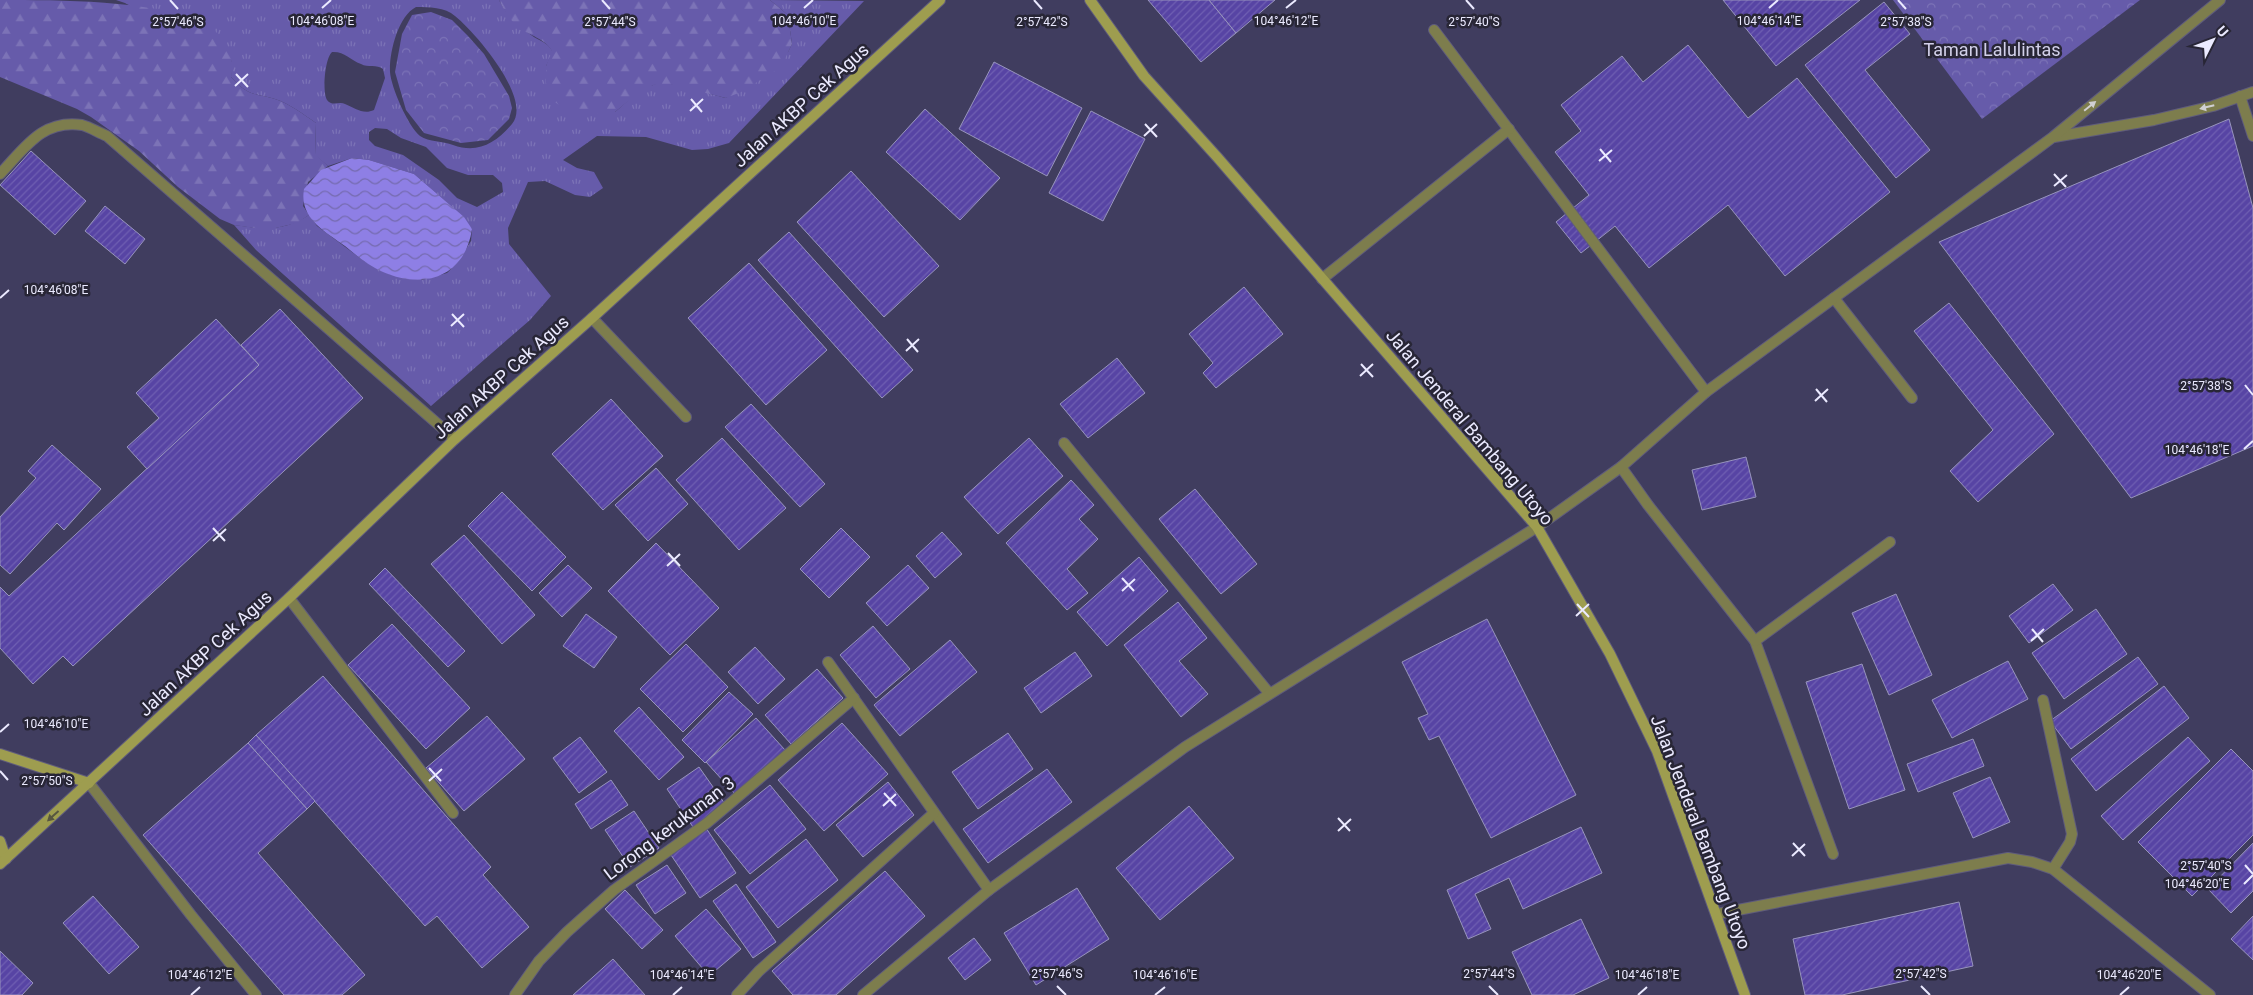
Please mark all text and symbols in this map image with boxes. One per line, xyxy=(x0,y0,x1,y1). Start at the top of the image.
text: 104°46'08"E xyxy=(290,14,354,28)
text: 104°46'10"E xyxy=(772,14,836,28)
text: 104°46'12"E xyxy=(1254,14,1318,28)
text: 104°46'14"E xyxy=(1737,14,1801,28)
text: 2°57'46"S xyxy=(152,15,204,29)
text: 2°57'44"S xyxy=(584,15,636,29)
text: 2°57'42"S xyxy=(1016,15,1068,29)
text: 2°57'40"S xyxy=(1448,15,1500,29)
text: 2°57'38"S xyxy=(1880,15,1932,29)
north arrow xyxy=(2188,15,2238,65)
text: U xyxy=(2214,23,2232,40)
street label: Jalan AKBP Cek Agus xyxy=(729,39,873,171)
park label: Taman Lalulintas xyxy=(1924,39,2060,60)
one-way arrow xyxy=(2083,101,2096,112)
one-way arrow xyxy=(2199,103,2214,111)
text: 104°46'08"E xyxy=(24,283,88,297)
street label: Jalan AKBP Cek Agus xyxy=(429,311,573,443)
street label: Jalan Jenderal Bambang Utoyo xyxy=(1382,325,1558,529)
text: 2°57'38"S xyxy=(2180,379,2232,393)
text: 104°46'18"E xyxy=(2165,443,2229,457)
street label: Jalan AKBP Cek Agus xyxy=(134,586,276,720)
street label: Jalan Jenderal Bambang Utoyo xyxy=(1647,712,1755,952)
text: 104°46'10"E xyxy=(24,717,88,731)
street label: Lorong kerukunan 3 xyxy=(599,772,739,884)
text: 2°57'50"S xyxy=(21,774,73,788)
one-way arrow xyxy=(48,810,60,822)
text: 2°57'40"S xyxy=(2180,859,2232,873)
text: 104°46'20"E xyxy=(2165,877,2229,891)
text: 2°57'46"S xyxy=(1031,967,1083,981)
text: 2°57'44"S xyxy=(1463,967,1515,981)
text: 2°57'42"S xyxy=(1895,967,1947,981)
text: 104°46'12"E xyxy=(168,968,232,982)
text: 104°46'14"E xyxy=(650,968,714,982)
text: 104°46'16"E xyxy=(1133,968,1197,982)
text: 104°46'18"E xyxy=(1615,968,1679,982)
text: 104°46'20"E xyxy=(2097,968,2161,982)

